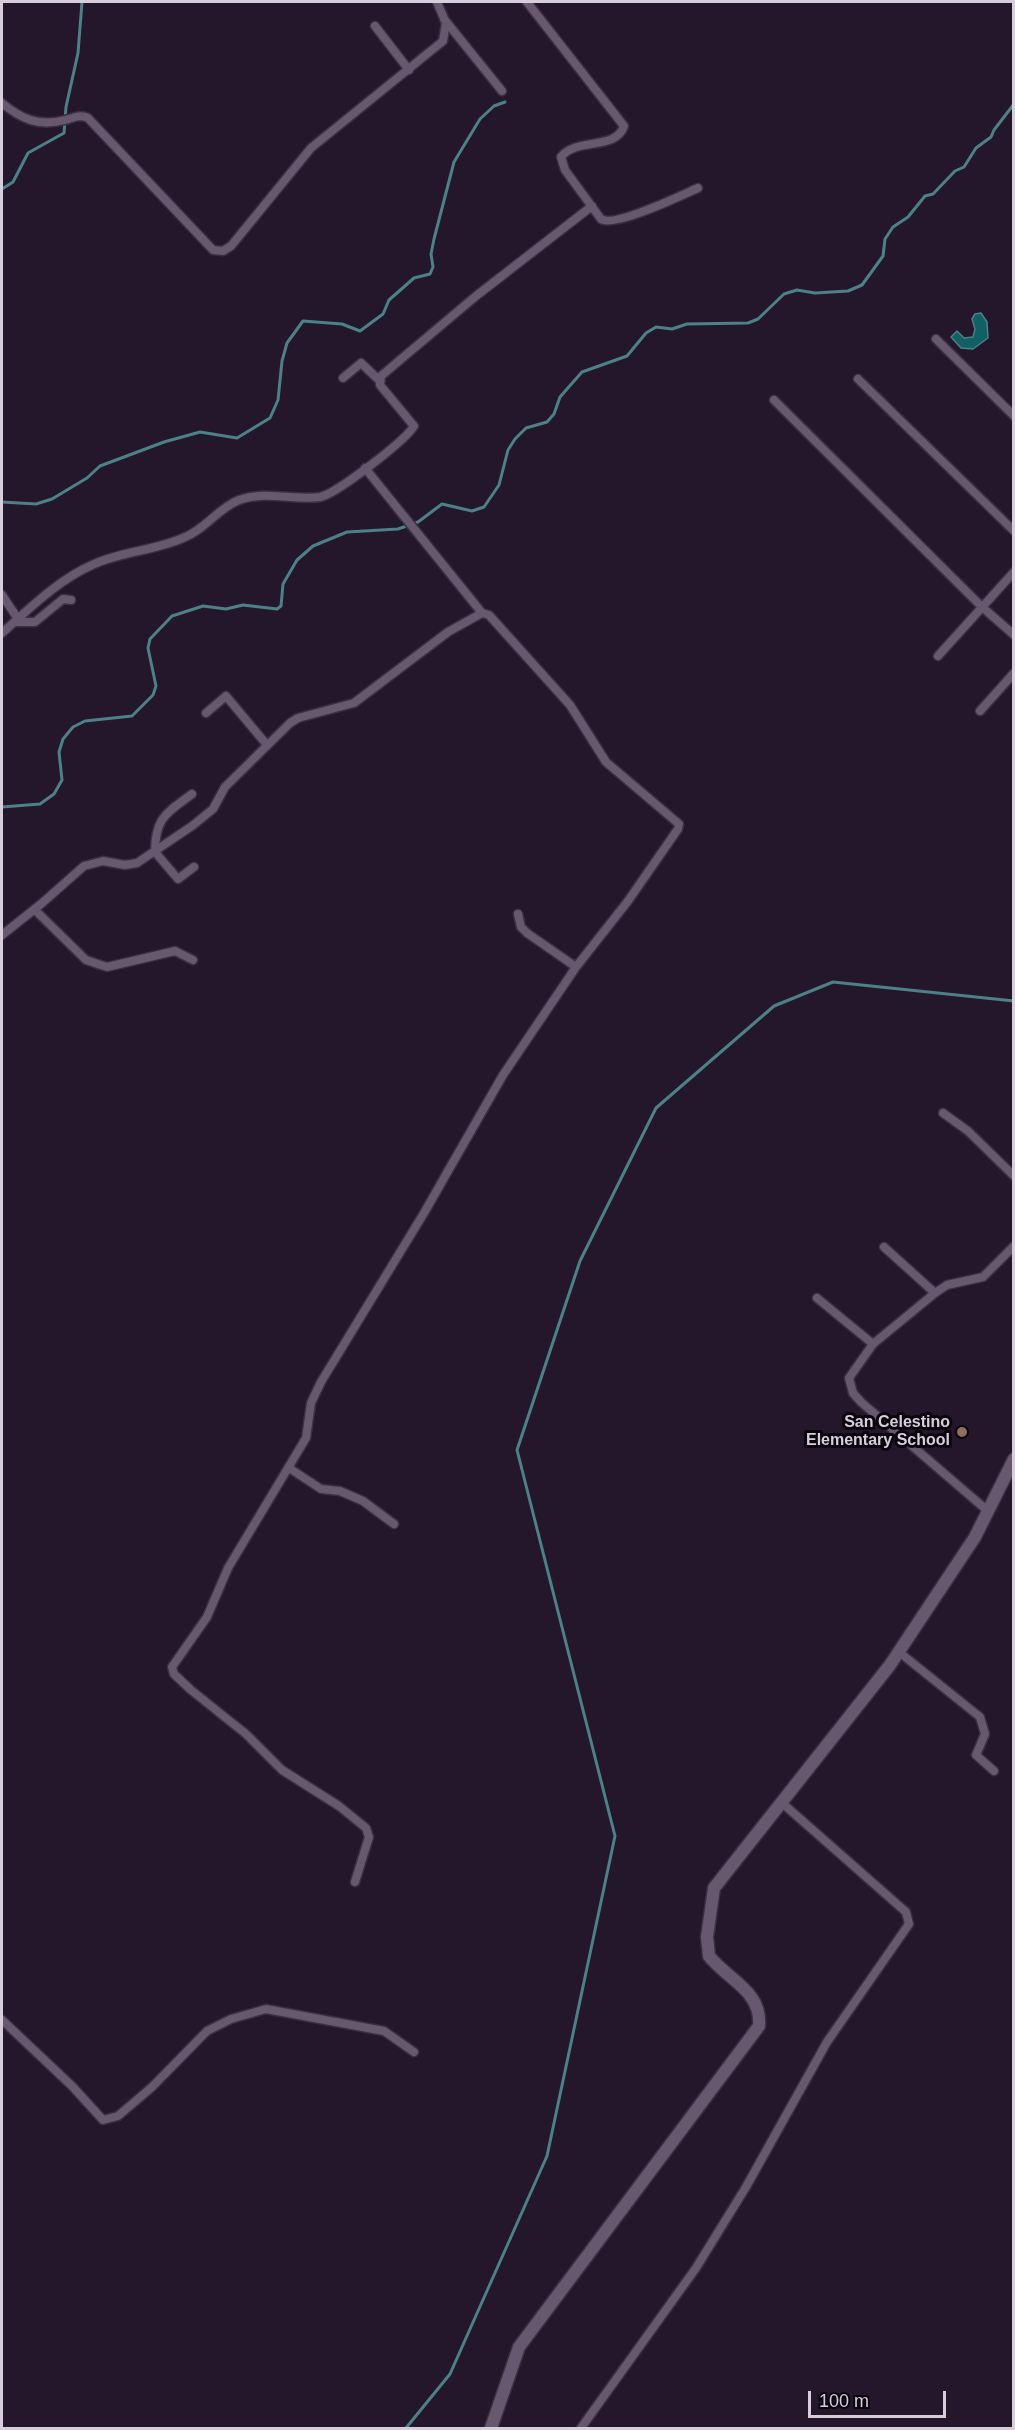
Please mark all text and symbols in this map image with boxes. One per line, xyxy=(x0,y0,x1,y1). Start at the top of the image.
place label: San Celestino Elementary School xyxy=(806,1413,950,1451)
marker: San Celestino Elementary School xyxy=(955,1425,969,1439)
scale bar xyxy=(811,2379,949,2417)
text: 100 m xyxy=(819,2391,869,2411)

